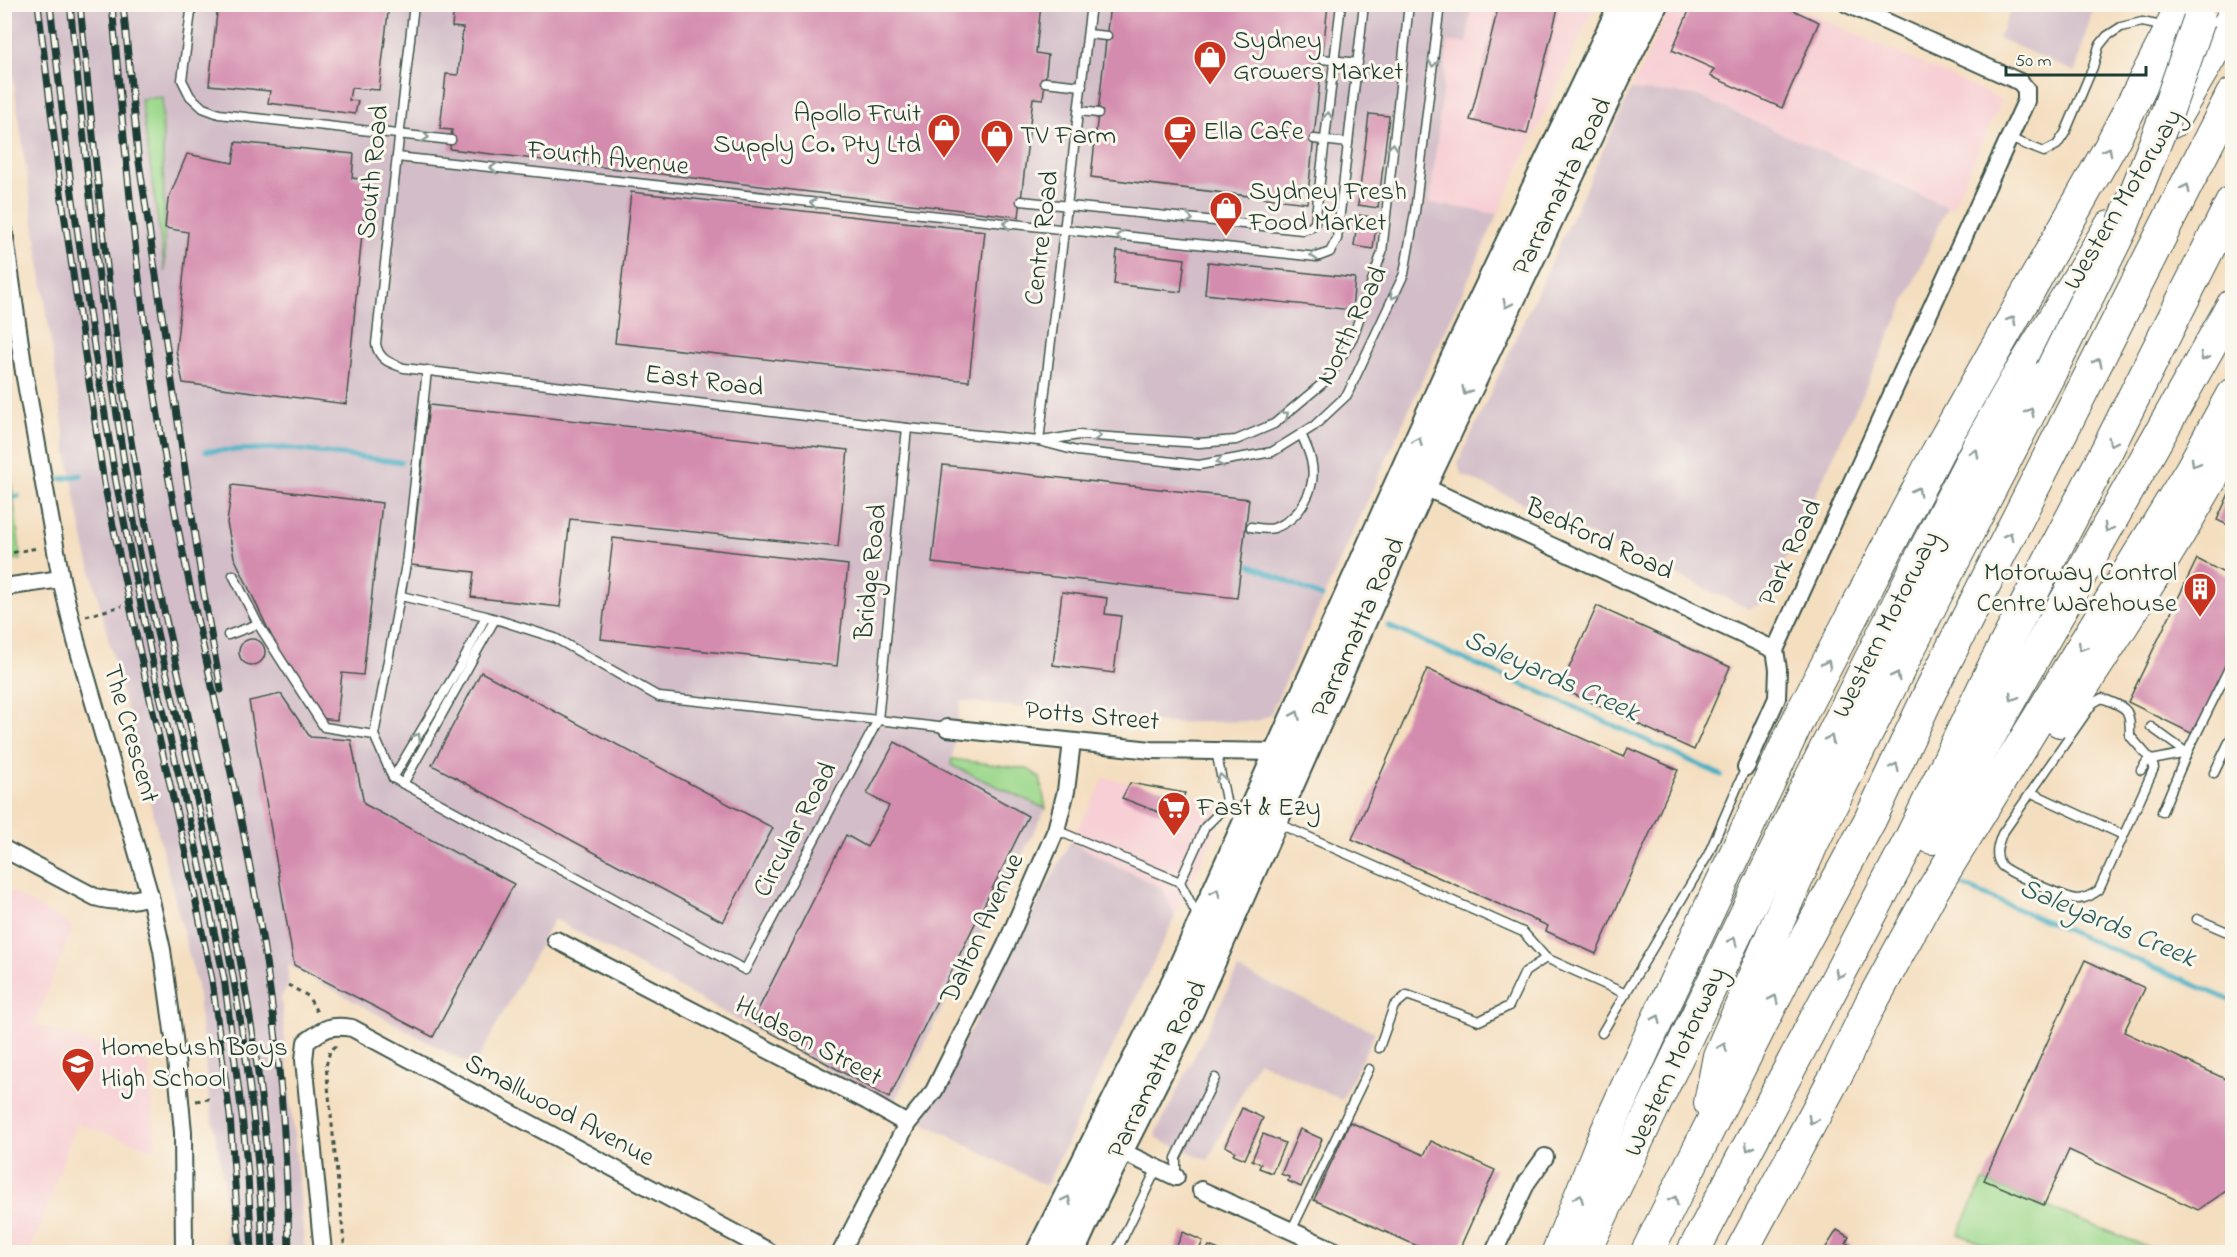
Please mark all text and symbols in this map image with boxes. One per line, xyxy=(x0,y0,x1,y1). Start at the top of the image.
place label: Sydney Growers Market xyxy=(1233,22,1403,92)
shop icon: Sydney Growers Market xyxy=(1192,39,1228,86)
scale bar xyxy=(2006,39,2146,77)
text: 50 m xyxy=(2015,49,2052,75)
one-way arrow xyxy=(1428,58,1440,67)
street label: Parramatta Road xyxy=(1503,91,1623,283)
place label: Apollo Fruit Supply Co. Pty Ltd xyxy=(713,95,921,165)
street label: Western Motorway xyxy=(2054,102,2194,298)
street label: South Road xyxy=(348,103,400,241)
shop icon: Apollo Fruit Supply Co. Pty Ltd xyxy=(926,112,962,159)
one-way arrow xyxy=(1321,112,1334,121)
place label: Ella Cafe xyxy=(1203,113,1305,152)
cafe icon: Ella Cafe xyxy=(1162,114,1198,161)
place label: TV Farm xyxy=(1020,117,1116,156)
shop icon: TV Farm xyxy=(979,118,1015,165)
one-way arrow xyxy=(420,130,430,143)
street label: Fourth Avenue xyxy=(524,131,692,187)
one-way arrow xyxy=(1386,143,1399,152)
one-way arrow xyxy=(2100,146,2112,157)
one-way arrow xyxy=(490,162,499,175)
street label: Centre Road xyxy=(1015,169,1071,307)
place label: Sydney Fresh Food Market xyxy=(1248,173,1407,243)
one-way arrow xyxy=(2179,184,2190,195)
shop icon: Sydney Fresh Food Market xyxy=(1208,190,1244,237)
one-way arrow xyxy=(809,197,818,209)
one-way arrow xyxy=(1184,212,1194,225)
one-way arrow xyxy=(1003,218,1012,230)
one-way arrow xyxy=(1116,230,1125,243)
one-way arrow xyxy=(1309,249,1318,262)
street label: North Road xyxy=(1307,260,1399,392)
one-way arrow xyxy=(1390,289,1402,300)
one-way arrow xyxy=(1502,298,1514,309)
one-way arrow xyxy=(2004,316,2016,326)
one-way arrow xyxy=(2200,351,2211,362)
street label: East Road xyxy=(642,355,766,409)
one-way arrow xyxy=(2091,358,2102,369)
one-way arrow xyxy=(1462,384,1474,395)
one-way arrow xyxy=(2023,407,2035,418)
one-way arrow xyxy=(1278,412,1289,423)
one-way arrow xyxy=(1092,429,1101,442)
one-way arrow xyxy=(2107,435,2119,446)
one-way arrow xyxy=(1411,436,1423,447)
one-way arrow xyxy=(1968,448,1979,459)
one-way arrow xyxy=(1215,455,1225,468)
one-way arrow xyxy=(2191,457,2202,467)
one-way arrow xyxy=(1910,487,1921,497)
street label: Bedford Road xyxy=(1518,488,1679,591)
street label: Park Road xyxy=(1749,493,1833,613)
street label: Bridge Road xyxy=(845,502,899,643)
one-way arrow xyxy=(2104,521,2116,532)
street label: Western Motorway xyxy=(1823,525,1951,725)
street label: Parramatta Road xyxy=(1302,532,1416,724)
one-way arrow xyxy=(2002,532,2013,542)
place label: Motorway Control Centre Warehouse xyxy=(1976,554,2178,624)
building icon: Motorway Control Centre Warehouse xyxy=(2182,571,2218,618)
water label: Saleyards Creek xyxy=(1457,620,1647,735)
one-way arrow xyxy=(2077,641,2089,651)
one-way arrow xyxy=(1819,659,1831,670)
street label: The Crescent xyxy=(92,660,168,808)
one-way arrow xyxy=(1888,671,1900,682)
one-way arrow xyxy=(2008,691,2020,701)
street label: Potts Street xyxy=(1023,692,1161,742)
one-way arrow xyxy=(1288,710,1300,721)
one-way arrow xyxy=(410,733,422,743)
one-way arrow xyxy=(1823,734,1834,745)
street label: Circular Road xyxy=(744,755,848,905)
one-way arrow xyxy=(1887,763,1899,774)
one-way arrow xyxy=(1215,774,1228,784)
place label: Fast & Ezy xyxy=(1196,789,1320,828)
supermarket icon: Fast & Ezy xyxy=(1156,790,1192,837)
street label: Dalton Avenue xyxy=(930,846,1035,1012)
water label: Saleyards Creek xyxy=(2012,868,2203,980)
one-way arrow xyxy=(1209,888,1221,899)
one-way arrow xyxy=(1726,936,1738,947)
street label: Western Motorway xyxy=(1615,961,1737,1163)
one-way arrow xyxy=(1835,968,1847,979)
street label: Parramatta Road xyxy=(1098,974,1218,1166)
street label: Hudson Street xyxy=(727,987,889,1097)
one-way arrow xyxy=(1767,994,1778,1005)
one-way arrow xyxy=(1650,1015,1662,1026)
place label: Homebush Boys High School xyxy=(101,1029,288,1099)
one-way arrow xyxy=(1716,1043,1728,1054)
street label: Smallwood Avenue xyxy=(457,1044,662,1178)
school or university icon: Homebush Boys High School xyxy=(60,1046,96,1093)
one-way arrow xyxy=(1808,1113,1819,1124)
one-way arrow xyxy=(1744,1141,1756,1152)
one-way arrow xyxy=(1572,1193,1584,1204)
one-way arrow xyxy=(1060,1196,1072,1207)
one-way arrow xyxy=(1666,1196,1678,1207)

